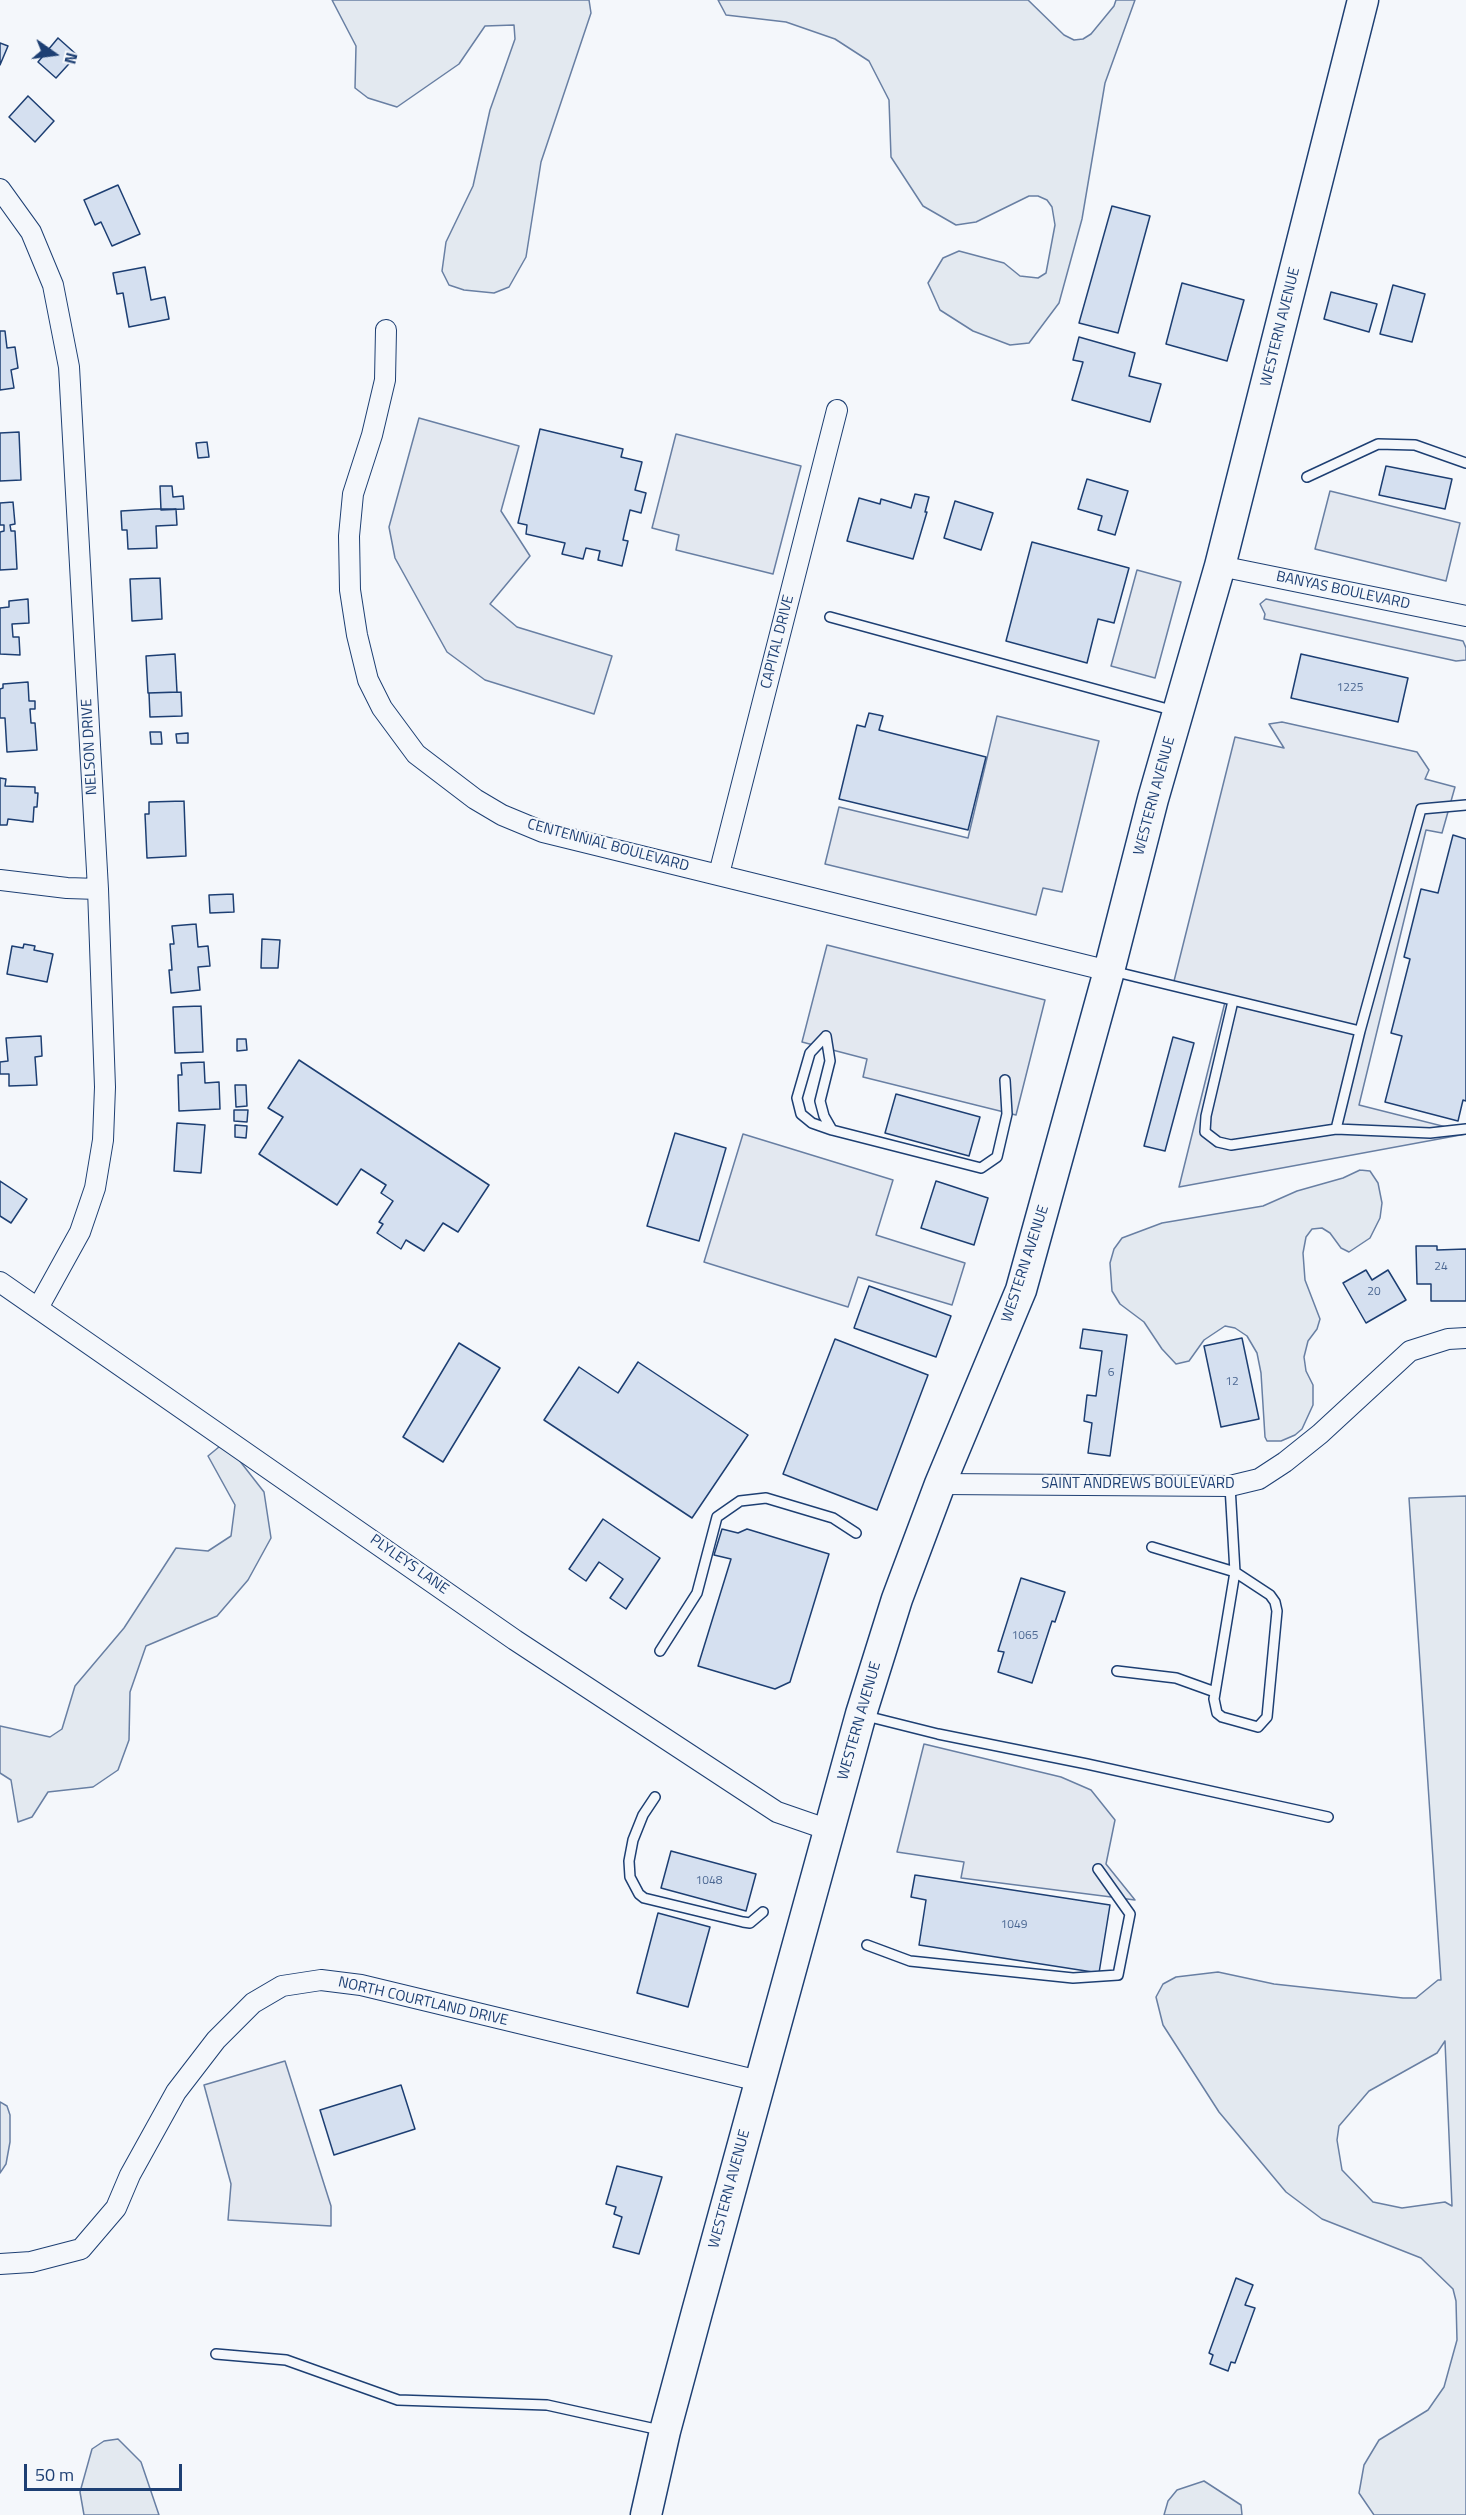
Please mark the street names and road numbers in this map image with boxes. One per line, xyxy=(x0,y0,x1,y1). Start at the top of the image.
street label: WESTERN AVENUE xyxy=(1257,266,1305,388)
street label: BANYAS BOULEVARD xyxy=(1275,568,1411,614)
street label: CAPITAL DRIVE xyxy=(758,593,798,691)
street label: NELSON DRIVE xyxy=(78,698,102,796)
street label: WESTERN AVENUE xyxy=(1130,735,1180,857)
street label: CENTENNIAL BOULEVARD xyxy=(525,816,691,876)
street label: WESTERN AVENUE xyxy=(999,1203,1053,1325)
street label: SAINT ANDREWS BOULEVARD xyxy=(1041,1475,1235,1493)
street label: PLYLEYS LANE xyxy=(366,1531,452,1599)
street label: WESTERN AVENUE xyxy=(835,1660,885,1782)
street label: NORTH COURTLAND DRIVE xyxy=(336,1974,510,2030)
street label: WESTERN AVENUE xyxy=(705,2128,755,2250)

